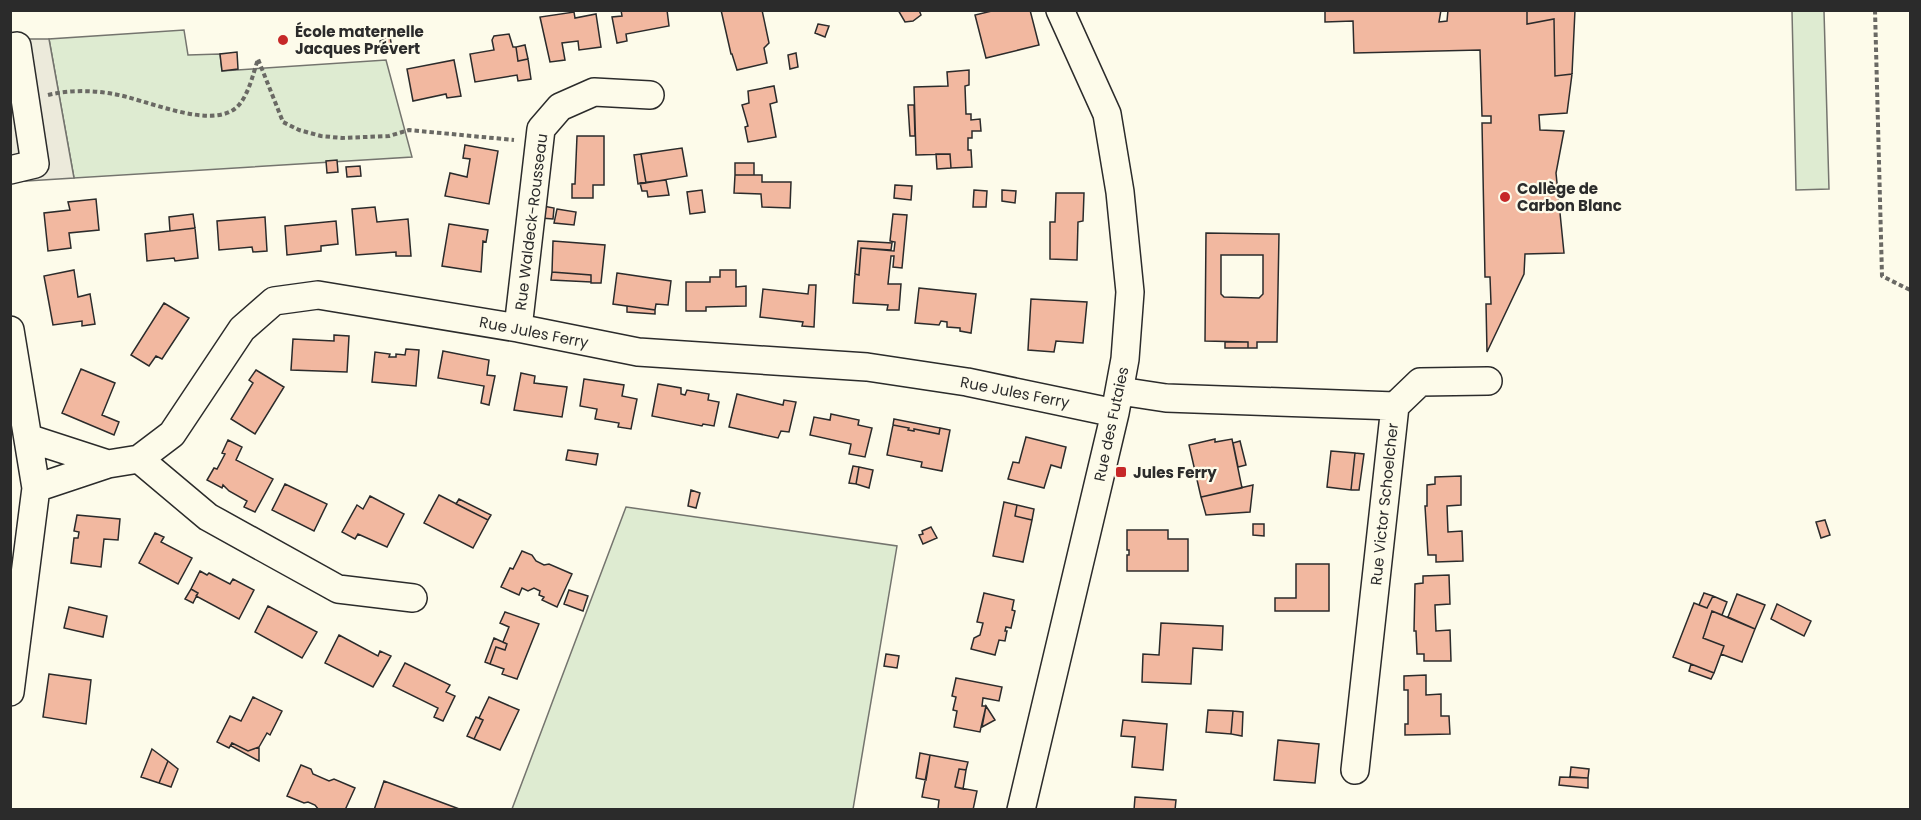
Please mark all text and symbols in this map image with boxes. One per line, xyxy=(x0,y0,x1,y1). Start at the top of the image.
place label: École maternelle Jacques Prévert xyxy=(295,21,424,59)
marker: École maternelle Jacques Prévert xyxy=(276,33,290,47)
street label: Rue Waldeck-Rousseau xyxy=(510,132,552,312)
place label: Collège de Carbon Blanc xyxy=(1517,178,1622,216)
marker: Collège de Carbon Blanc xyxy=(1498,190,1512,204)
street label: Rue Jules Ferry xyxy=(478,311,591,353)
street label: Rue des Futaies xyxy=(1089,364,1133,483)
street label: Rue Jules Ferry xyxy=(959,371,1072,413)
street label: Rue Victor Schoelcher xyxy=(1365,421,1403,586)
place label: Jules Ferry xyxy=(1133,462,1217,483)
marker: Jules Ferry xyxy=(1114,465,1128,479)

